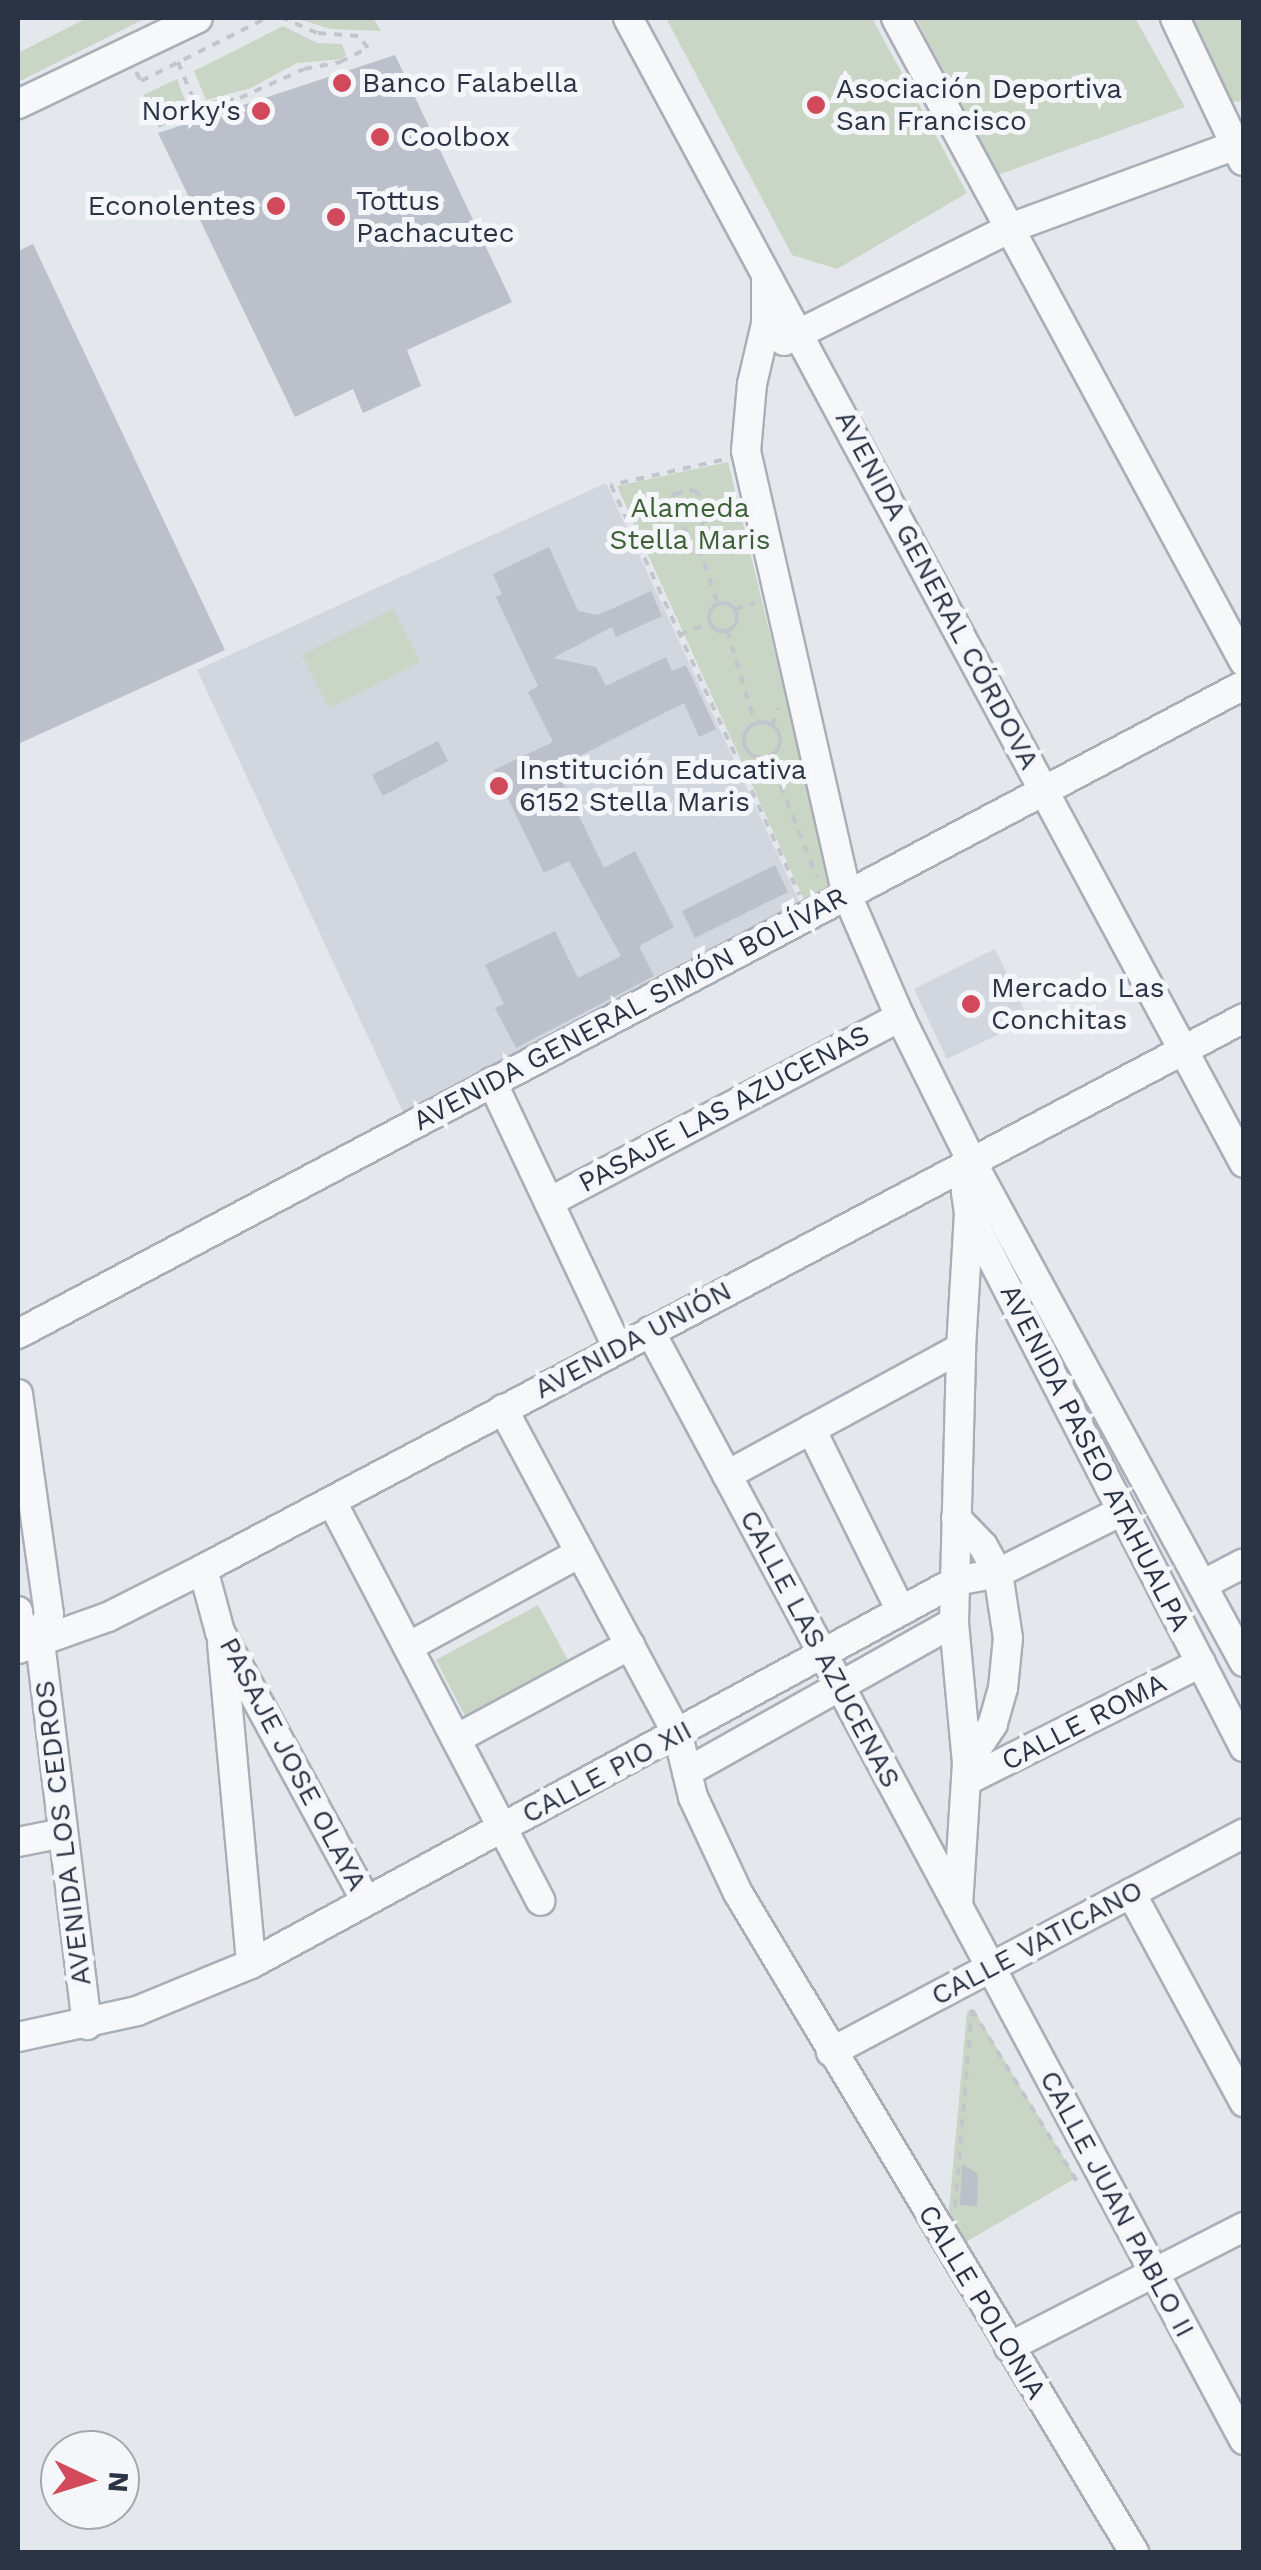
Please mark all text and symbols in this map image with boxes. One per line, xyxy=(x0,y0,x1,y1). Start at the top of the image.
place label: Banco Falabella xyxy=(362,66,578,100)
marker: Banco Falabella xyxy=(331,72,353,94)
place label: Asociación Deportiva San Francisco xyxy=(836,72,1122,138)
place label: Norky's xyxy=(141,94,241,128)
marker: Asociación Deportiva San Francisco xyxy=(805,94,827,116)
marker: Norky's xyxy=(250,100,272,122)
place label: Coolbox xyxy=(400,120,510,154)
marker: Coolbox xyxy=(369,126,391,148)
place label: Tottus Pachacutec xyxy=(356,184,514,250)
place label: Econolentes xyxy=(88,189,256,223)
marker: Econolentes xyxy=(265,195,287,217)
marker: Tottus Pachacutec xyxy=(325,206,347,228)
street label: AVENIDA GENERAL CÓRDOVA xyxy=(827,404,1047,776)
park label: Alameda Stella Maris xyxy=(609,491,771,557)
place label: Institución Educativa 6152 Stella Maris xyxy=(519,753,807,819)
marker: Institución Educativa 6152 Stella Maris xyxy=(488,775,510,797)
street label: AVENIDA GENERAL SIMÓN BOLÍVAR xyxy=(407,880,853,1138)
place label: Mercado Las Conchitas xyxy=(991,971,1165,1037)
marker: Mercado Las Conchitas xyxy=(960,993,982,1015)
street label: PASAJE LAS AZUCENAS xyxy=(572,1018,876,1200)
street label: AVENIDA UNIÓN xyxy=(528,1274,738,1406)
street label: AVENIDA PASEO ATAHUALPA xyxy=(992,1278,1198,1638)
street label: CALLE LAS AZUCENAS xyxy=(732,1504,908,1794)
street label: PASAJE JOSE OLAYA xyxy=(212,1631,374,1897)
street label: CALLE ROMA xyxy=(996,1666,1172,1778)
street label: AVENIDA LOS CEDROS xyxy=(28,1678,98,1988)
street label: CALLE PIO XII xyxy=(516,1713,698,1831)
street label: CALLE VATICANO xyxy=(925,1873,1149,2013)
street label: CALLE JUAN PABLO II xyxy=(1032,2065,1202,2343)
street label: CALLE POLONIA xyxy=(911,2199,1053,2405)
north arrow xyxy=(40,2430,140,2530)
text: N xyxy=(101,2470,136,2493)

